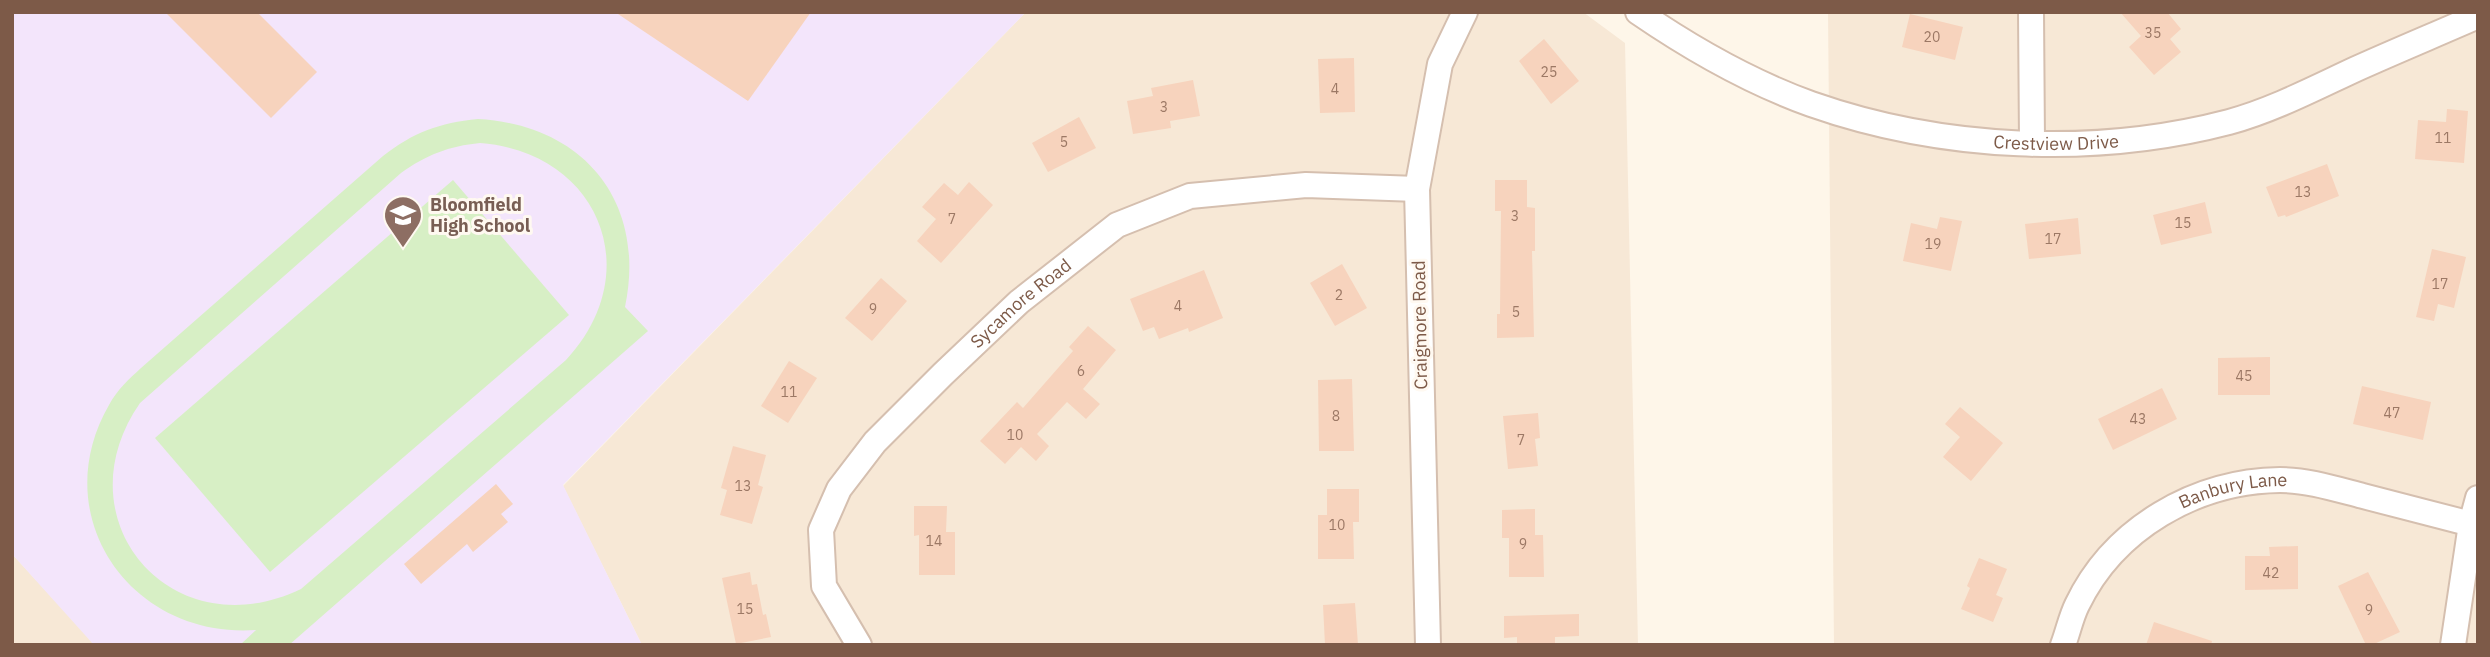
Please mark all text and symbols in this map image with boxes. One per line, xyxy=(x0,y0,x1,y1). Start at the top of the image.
house number: 35 xyxy=(2145,24,2161,42)
house number: 20 xyxy=(1924,28,1940,46)
house number: 25 xyxy=(1541,63,1557,81)
house number: 4 xyxy=(1331,80,1339,98)
house number: 3 xyxy=(1160,98,1168,116)
street label: Crestview Drive xyxy=(1993,129,2120,155)
house number: 11 xyxy=(2435,129,2451,147)
house number: 5 xyxy=(1060,133,1068,151)
house number: 13 xyxy=(2295,183,2311,201)
place label: Bloomfield High School xyxy=(430,193,531,237)
school or university icon: Bloomfield High School xyxy=(382,194,424,249)
house number: 3 xyxy=(1511,207,1519,225)
house number: 7 xyxy=(948,210,956,228)
house number: 15 xyxy=(2175,214,2191,232)
house number: 17 xyxy=(2045,230,2061,248)
house number: 19 xyxy=(1925,235,1941,253)
street label: Sycamore Road xyxy=(965,253,1076,353)
street label: Craigmore Road xyxy=(1407,260,1432,390)
house number: 17 xyxy=(2432,275,2448,293)
house number: 2 xyxy=(1335,286,1343,304)
house number: 4 xyxy=(1174,297,1182,315)
house number: 9 xyxy=(869,300,877,318)
house number: 5 xyxy=(1512,303,1520,321)
house number: 6 xyxy=(1077,362,1085,380)
house number: 45 xyxy=(2236,367,2252,385)
house number: 11 xyxy=(781,383,797,401)
house number: 47 xyxy=(2384,404,2400,422)
house number: 8 xyxy=(1332,407,1340,425)
house number: 43 xyxy=(2130,410,2146,428)
house number: 10 xyxy=(1007,426,1023,444)
house number: 7 xyxy=(1517,431,1525,449)
street label: Banbury Lane xyxy=(2175,468,2288,514)
house number: 13 xyxy=(735,477,751,495)
house number: 10 xyxy=(1329,516,1345,534)
house number: 14 xyxy=(926,532,942,550)
house number: 9 xyxy=(1519,535,1527,553)
house number: 42 xyxy=(2263,564,2279,582)
house number: 15 xyxy=(737,600,753,618)
house number: 9 xyxy=(2365,601,2373,619)

